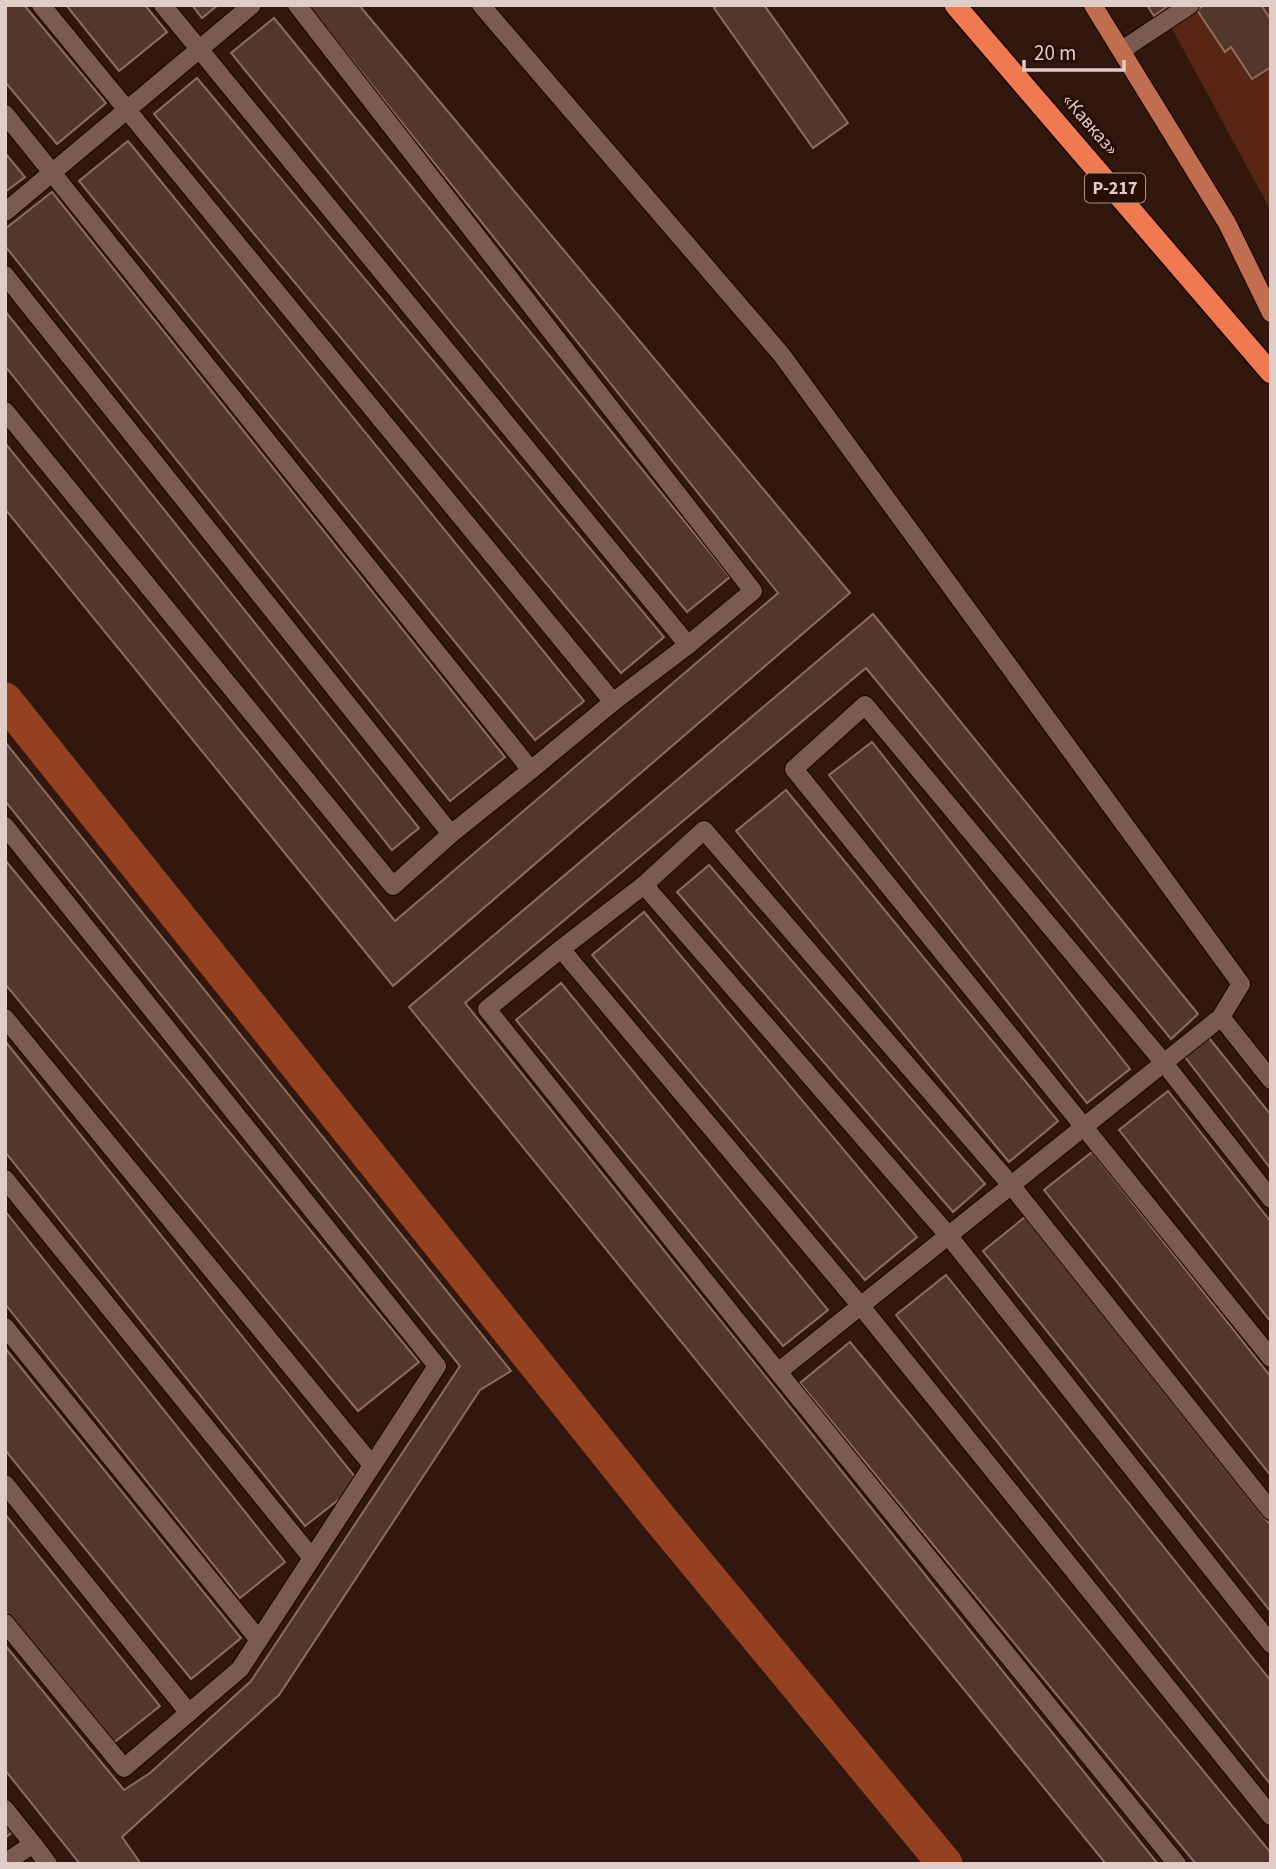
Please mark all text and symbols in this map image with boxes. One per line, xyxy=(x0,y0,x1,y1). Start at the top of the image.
scale bar xyxy=(1024,28,1124,72)
text: 20 m xyxy=(1034,38,1076,68)
street label: «Кавказ» xyxy=(1056,88,1124,162)
road number: Р-217 xyxy=(1085,174,1145,202)

